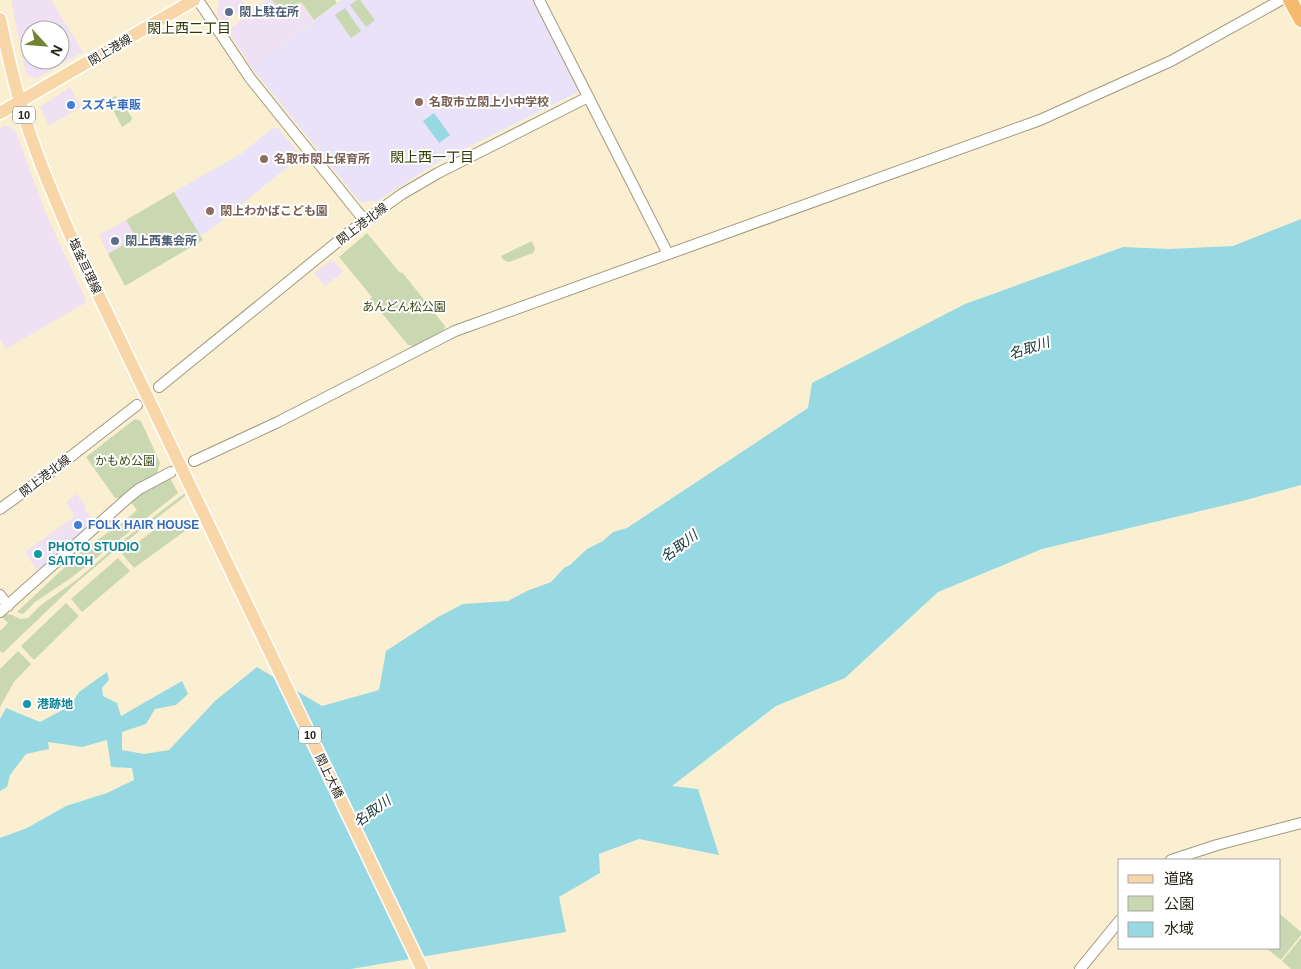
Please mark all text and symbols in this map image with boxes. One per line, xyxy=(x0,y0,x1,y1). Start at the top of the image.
place label: 閖上駐在所 xyxy=(239,5,299,19)
marker: 閖上駐在所 xyxy=(223,6,235,18)
north arrow xyxy=(20,20,70,70)
district label: 閖上西二丁目 xyxy=(147,20,231,36)
street label: 閖上港線 xyxy=(86,32,134,68)
text: N xyxy=(47,43,66,59)
place label: 名取市立閖上小中学校 xyxy=(429,95,549,109)
marker: 名取市立閖上小中学校 xyxy=(413,96,425,108)
place label: スズキ車販 xyxy=(81,98,141,112)
marker: スズキ車販 xyxy=(65,99,77,111)
road number: 10 xyxy=(13,106,35,124)
district label: 閖上西一丁目 xyxy=(390,149,474,165)
place label: 名取市閖上保育所 xyxy=(274,152,370,166)
marker: 名取市閖上保育所 xyxy=(258,153,270,165)
street label: 閖上港北線 xyxy=(334,200,390,248)
place label: 閖上わかばこども園 xyxy=(220,204,328,218)
marker: 閖上わかばこども園 xyxy=(204,205,216,217)
place label: 閖上西集会所 xyxy=(125,234,197,248)
marker: 閖上西集会所 xyxy=(109,235,121,247)
street label: 塩釜亘理線 xyxy=(66,236,104,296)
park label: あんどん松公園 xyxy=(362,300,446,314)
water label: 名取川 xyxy=(1007,333,1053,362)
street label: 閖上港北線 xyxy=(17,452,73,500)
park label: かもめ公園 xyxy=(95,454,155,468)
place label: FOLK HAIR HOUSE xyxy=(88,518,199,532)
marker: FOLK HAIR HOUSE xyxy=(72,519,84,531)
water label: 名取川 xyxy=(657,526,702,565)
place label: PHOTO STUDIO SAITOH xyxy=(48,540,139,568)
marker: PHOTO STUDIO SAITOH xyxy=(32,548,44,560)
place label: 港跡地 xyxy=(37,697,73,711)
marker: 港跡地 xyxy=(21,698,33,710)
road number: 10 xyxy=(299,726,321,744)
street label: 閖上大橋 xyxy=(312,751,346,801)
water label: 名取川 xyxy=(350,791,395,830)
legend xyxy=(1118,859,1281,949)
text: 道路 xyxy=(1164,870,1194,887)
text: 公園 xyxy=(1164,895,1194,912)
text: 水域 xyxy=(1164,920,1194,937)

